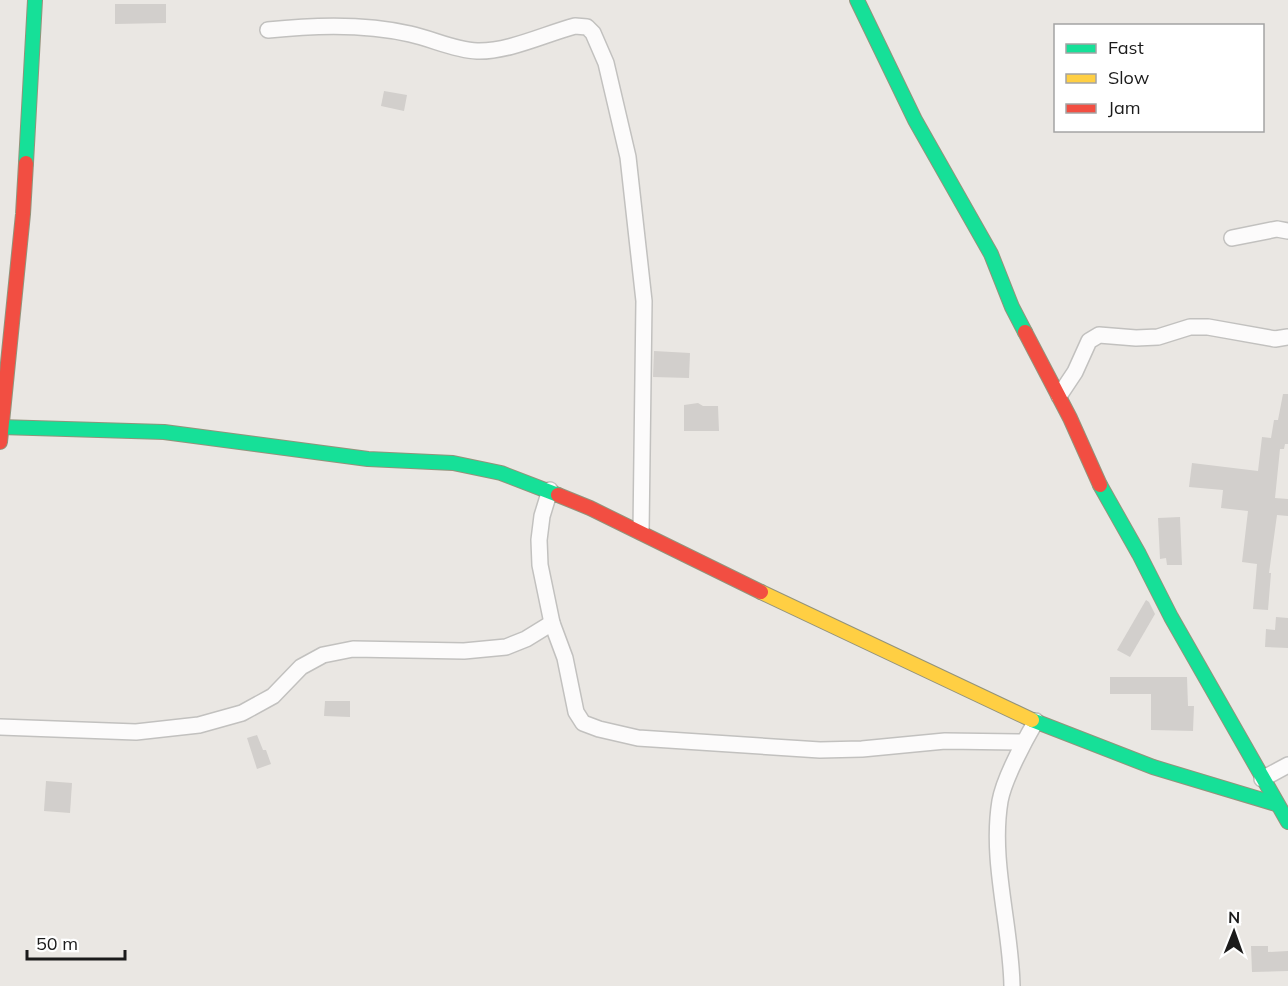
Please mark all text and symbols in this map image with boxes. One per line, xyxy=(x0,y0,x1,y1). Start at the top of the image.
legend xyxy=(1054,24,1264,132)
text: Fast xyxy=(1108,36,1144,59)
text: Slow xyxy=(1108,66,1150,89)
text: Jam xyxy=(1108,96,1141,119)
north arrow xyxy=(1204,902,1264,962)
text: N xyxy=(1228,907,1240,927)
scale bar xyxy=(27,923,124,961)
text: 50 m xyxy=(36,932,78,955)

